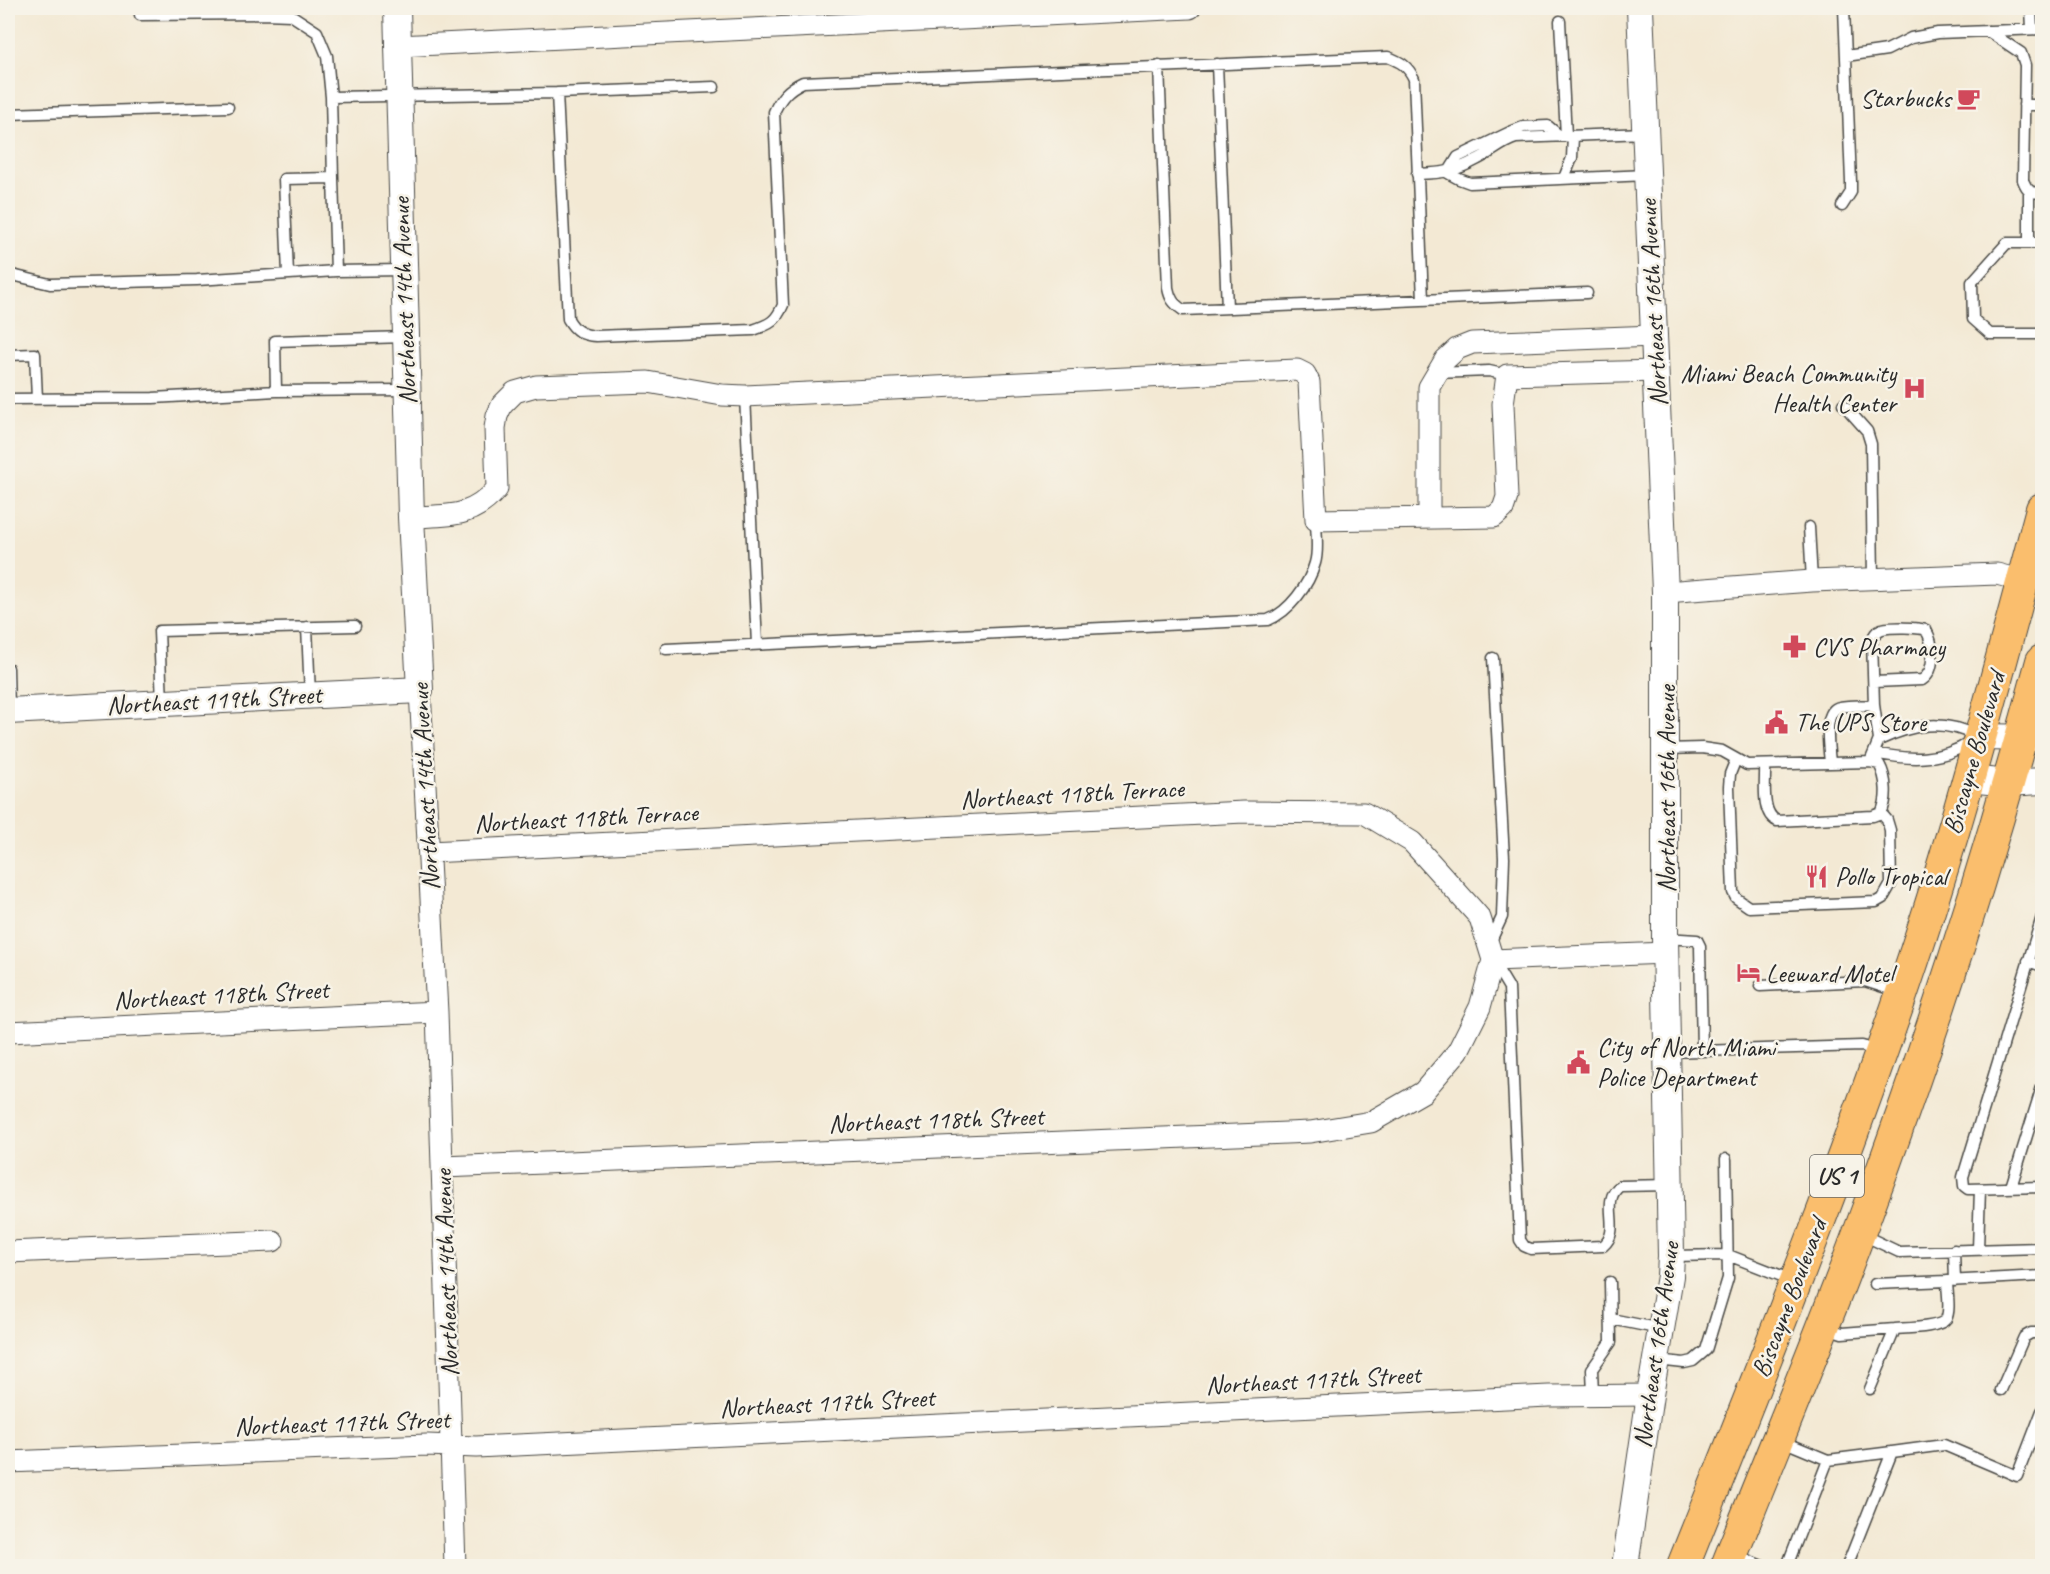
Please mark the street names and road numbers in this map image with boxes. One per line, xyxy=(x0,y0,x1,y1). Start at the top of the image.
street label: Northeast 14th Avenue xyxy=(384,195,424,405)
street label: Northeast 16th Avenue xyxy=(1631,197,1675,407)
street label: Biscayne Boulevard xyxy=(1935,665,2014,838)
street label: Northeast 119th Street xyxy=(106,678,325,722)
street label: Northeast 14th Avenue xyxy=(403,681,447,891)
street label: Northeast 16th Avenue xyxy=(1650,684,1683,893)
street label: Northeast 118th Terrace xyxy=(959,772,1186,816)
street label: Northeast 118th Terrace xyxy=(473,796,700,840)
street label: Northeast 118th Street xyxy=(113,973,332,1017)
street label: Northeast 118th Street xyxy=(828,1100,1047,1140)
road number: US 1 xyxy=(1810,1155,1864,1197)
street label: Northeast 14th Avenue xyxy=(426,1167,466,1377)
street label: Biscayne Boulevard xyxy=(1744,1211,1836,1382)
street label: Northeast 16th Avenue xyxy=(1625,1238,1687,1450)
street label: Northeast 117th Street xyxy=(1205,1358,1424,1402)
street label: Northeast 117th Street xyxy=(719,1381,938,1425)
street label: Northeast 117th Street xyxy=(234,1403,453,1443)

